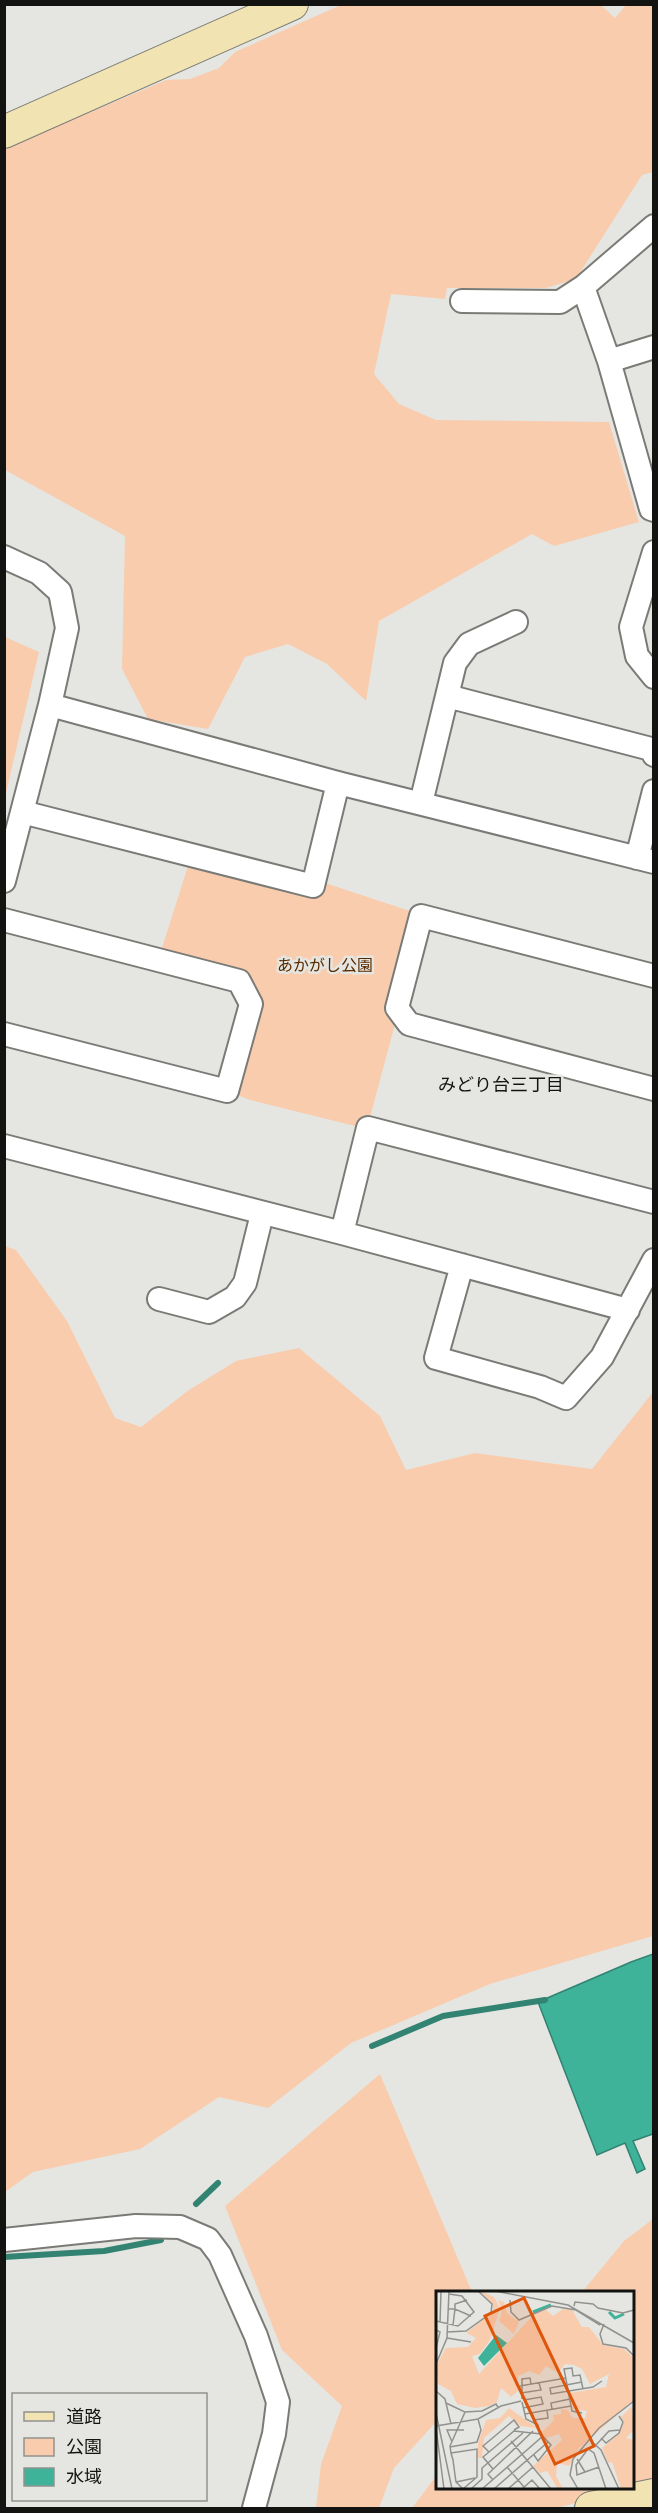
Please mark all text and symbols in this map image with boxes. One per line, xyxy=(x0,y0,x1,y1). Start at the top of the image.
park label: あかがし公園 xyxy=(277,956,373,975)
district label: みどり台三丁目 xyxy=(438,1074,564,1095)
inset map xyxy=(436,2291,634,2489)
legend xyxy=(12,2393,207,2501)
text: 道路 xyxy=(66,2406,102,2427)
text: 公園 xyxy=(66,2436,102,2457)
text: 水域 xyxy=(66,2466,102,2487)

